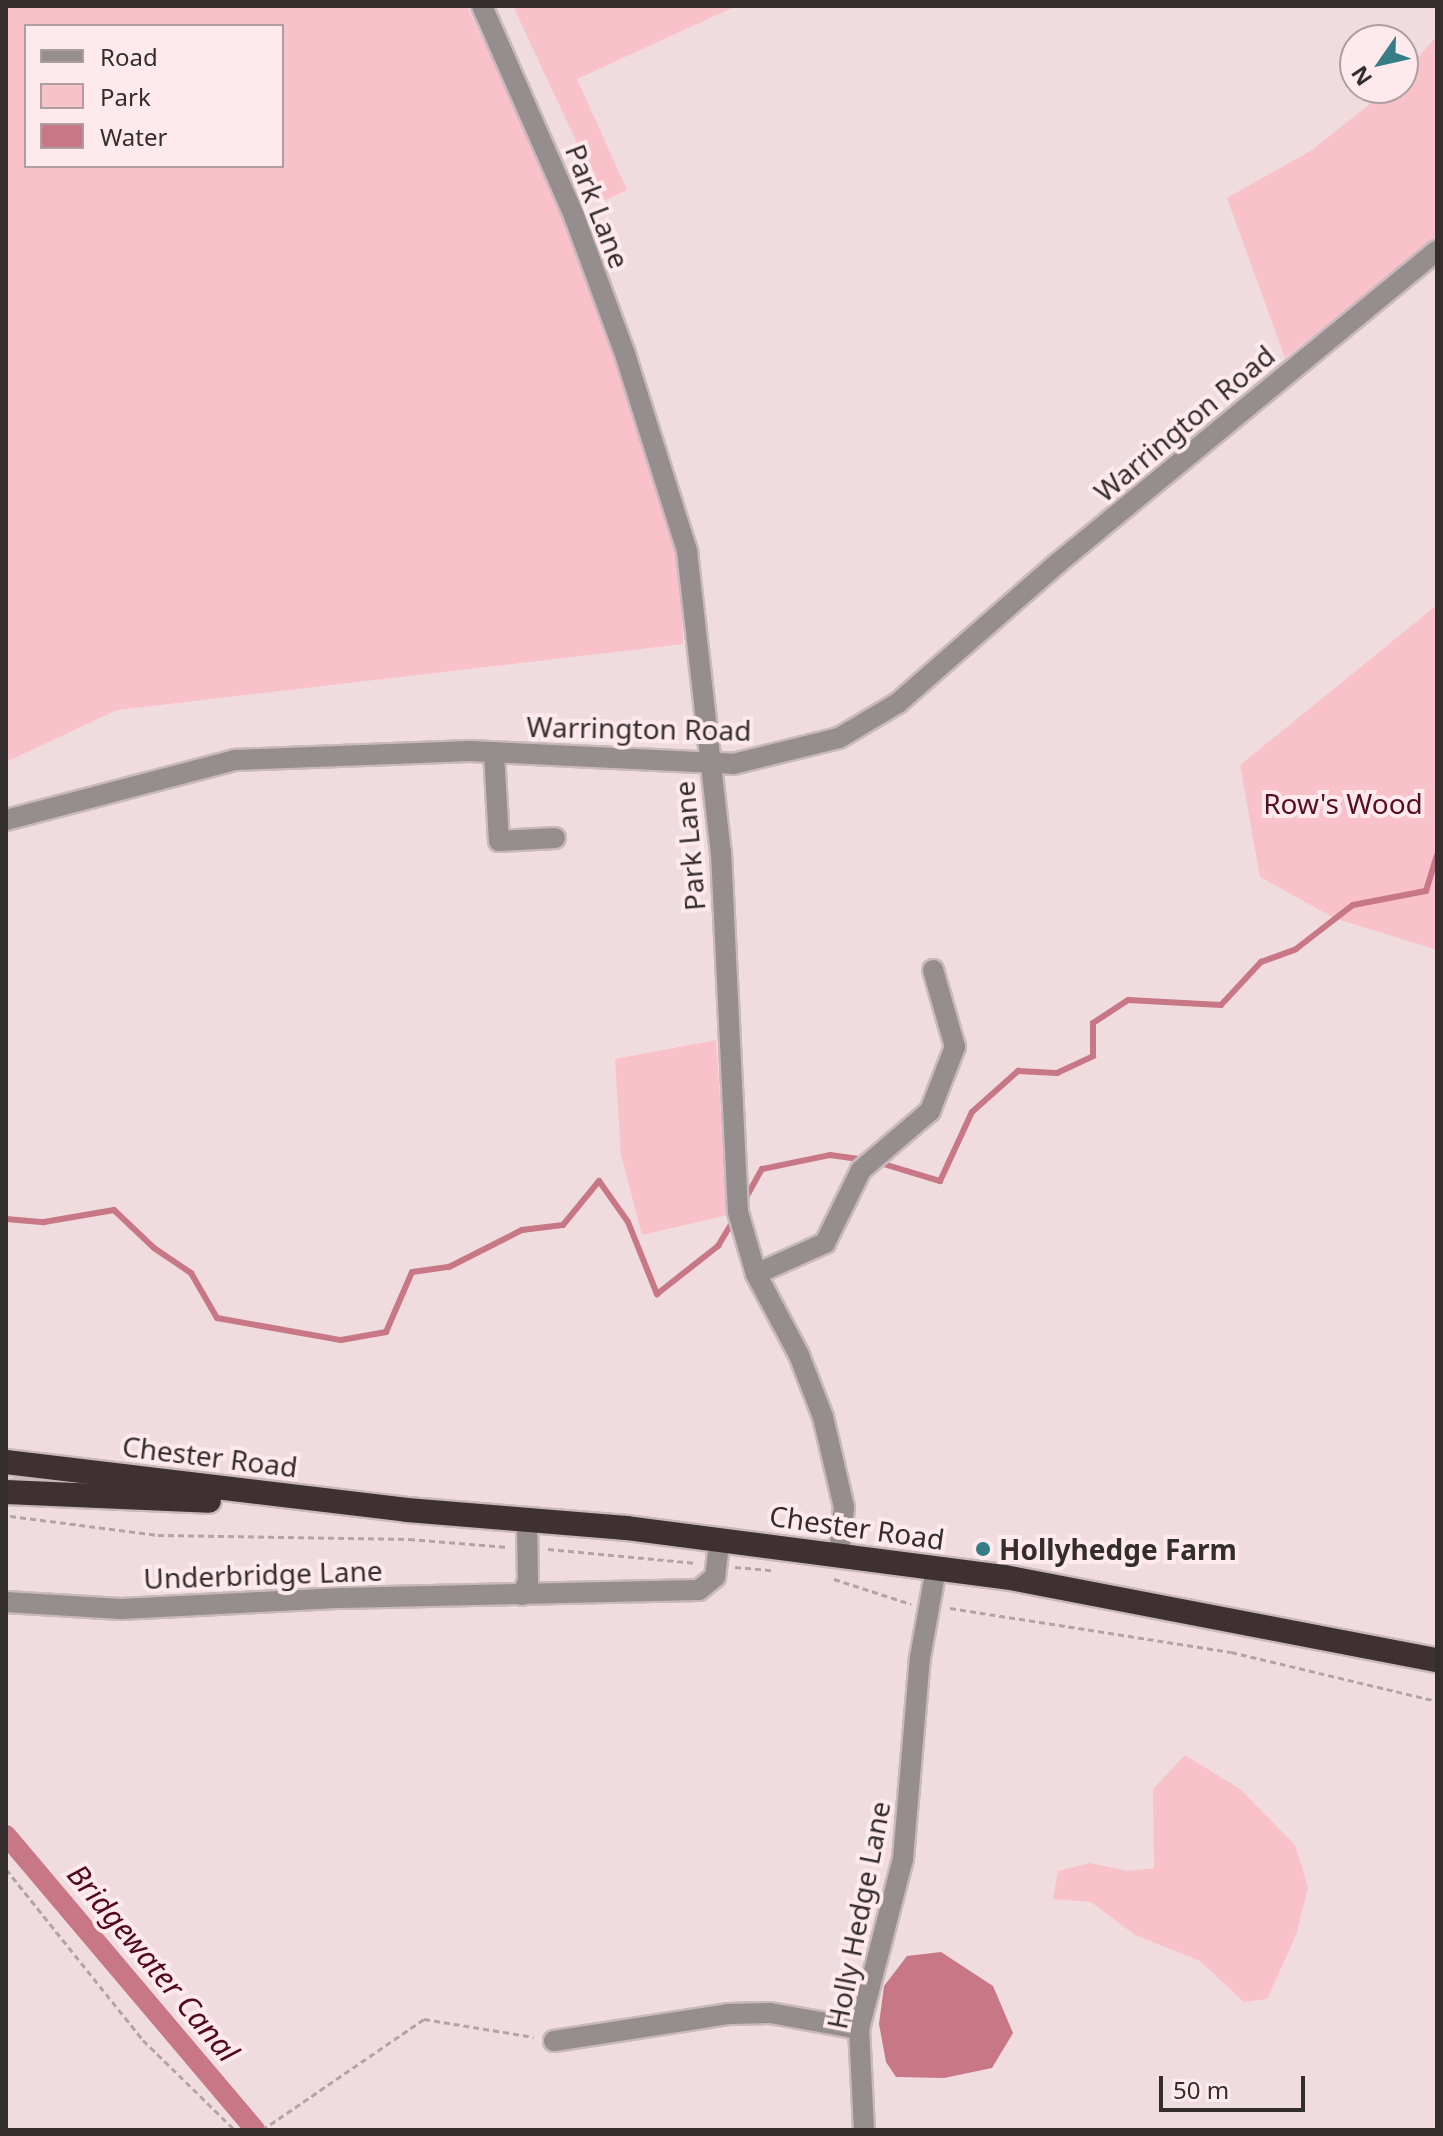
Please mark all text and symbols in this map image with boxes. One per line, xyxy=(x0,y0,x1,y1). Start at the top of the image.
legend xyxy=(24,24,284,168)
north arrow xyxy=(1339,24,1419,104)
text: Road xyxy=(100,40,158,73)
text: N xyxy=(1343,61,1378,92)
text: Park xyxy=(100,80,151,113)
text: Water xyxy=(100,120,167,153)
street label: Park Lane xyxy=(559,139,637,273)
street label: Warrington Road xyxy=(1087,338,1281,508)
street label: Warrington Road xyxy=(526,709,752,747)
street label: Park Lane xyxy=(667,780,711,912)
park label: Row's Wood xyxy=(1263,786,1423,820)
street label: Chester Road xyxy=(120,1429,300,1483)
street label: Chester Road xyxy=(767,1498,947,1556)
place label: Hollyhedge Farm xyxy=(999,1532,1237,1566)
marker: Hollyhedge Farm xyxy=(974,1540,992,1558)
street label: Underbridge Lane xyxy=(143,1553,383,1595)
street label: Holly Hedge Lane xyxy=(819,1798,897,2032)
water label: Bridgewater Canal xyxy=(60,1857,246,2069)
scale bar xyxy=(1163,2060,1309,2110)
text: 50 m xyxy=(1173,2073,1229,2106)

